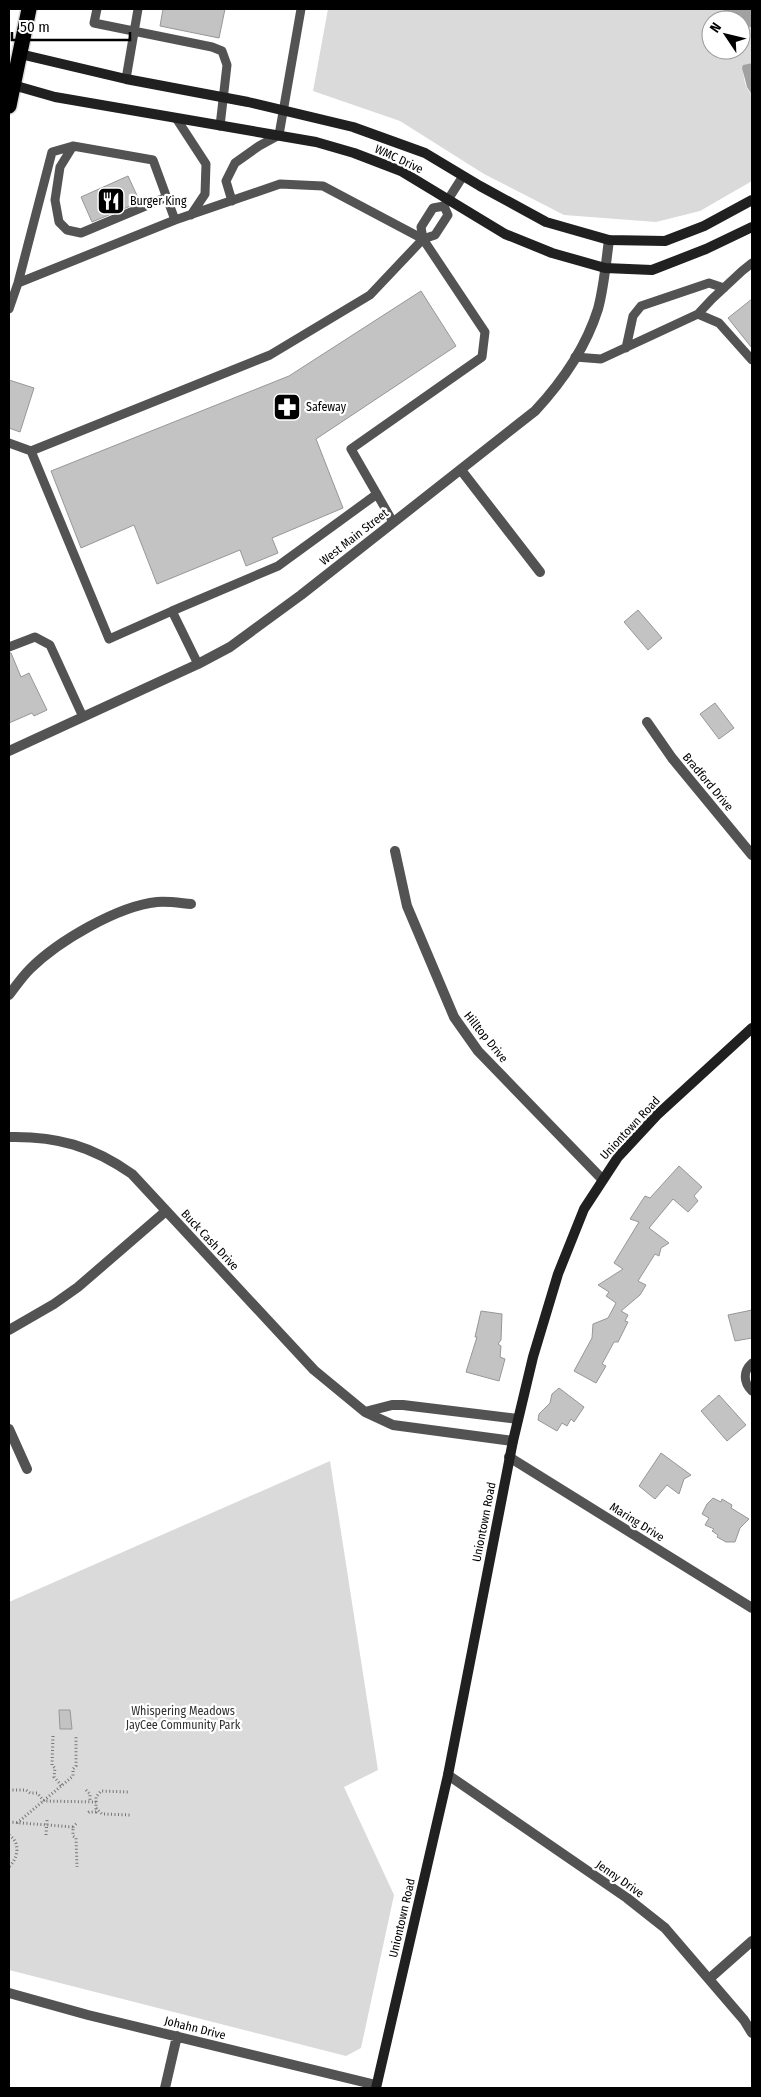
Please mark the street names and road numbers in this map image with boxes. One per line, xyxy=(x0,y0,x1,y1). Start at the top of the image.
street label: WMC Drive xyxy=(373,142,425,176)
street label: West Main Street xyxy=(317,506,391,568)
street label: Bradford Drive xyxy=(680,750,736,814)
street label: Hilltop Drive xyxy=(461,1009,511,1065)
street label: Uniontown Road xyxy=(597,1094,663,1162)
street label: Buck Cash Drive xyxy=(178,1207,242,1273)
street label: Uniontown Road xyxy=(469,1481,499,1563)
street label: Maring Drive xyxy=(607,1500,667,1544)
street label: Jenny Drive xyxy=(593,1857,647,1901)
street label: Uniontown Road xyxy=(386,1877,418,1959)
street label: Johahn Drive xyxy=(163,2014,227,2042)

